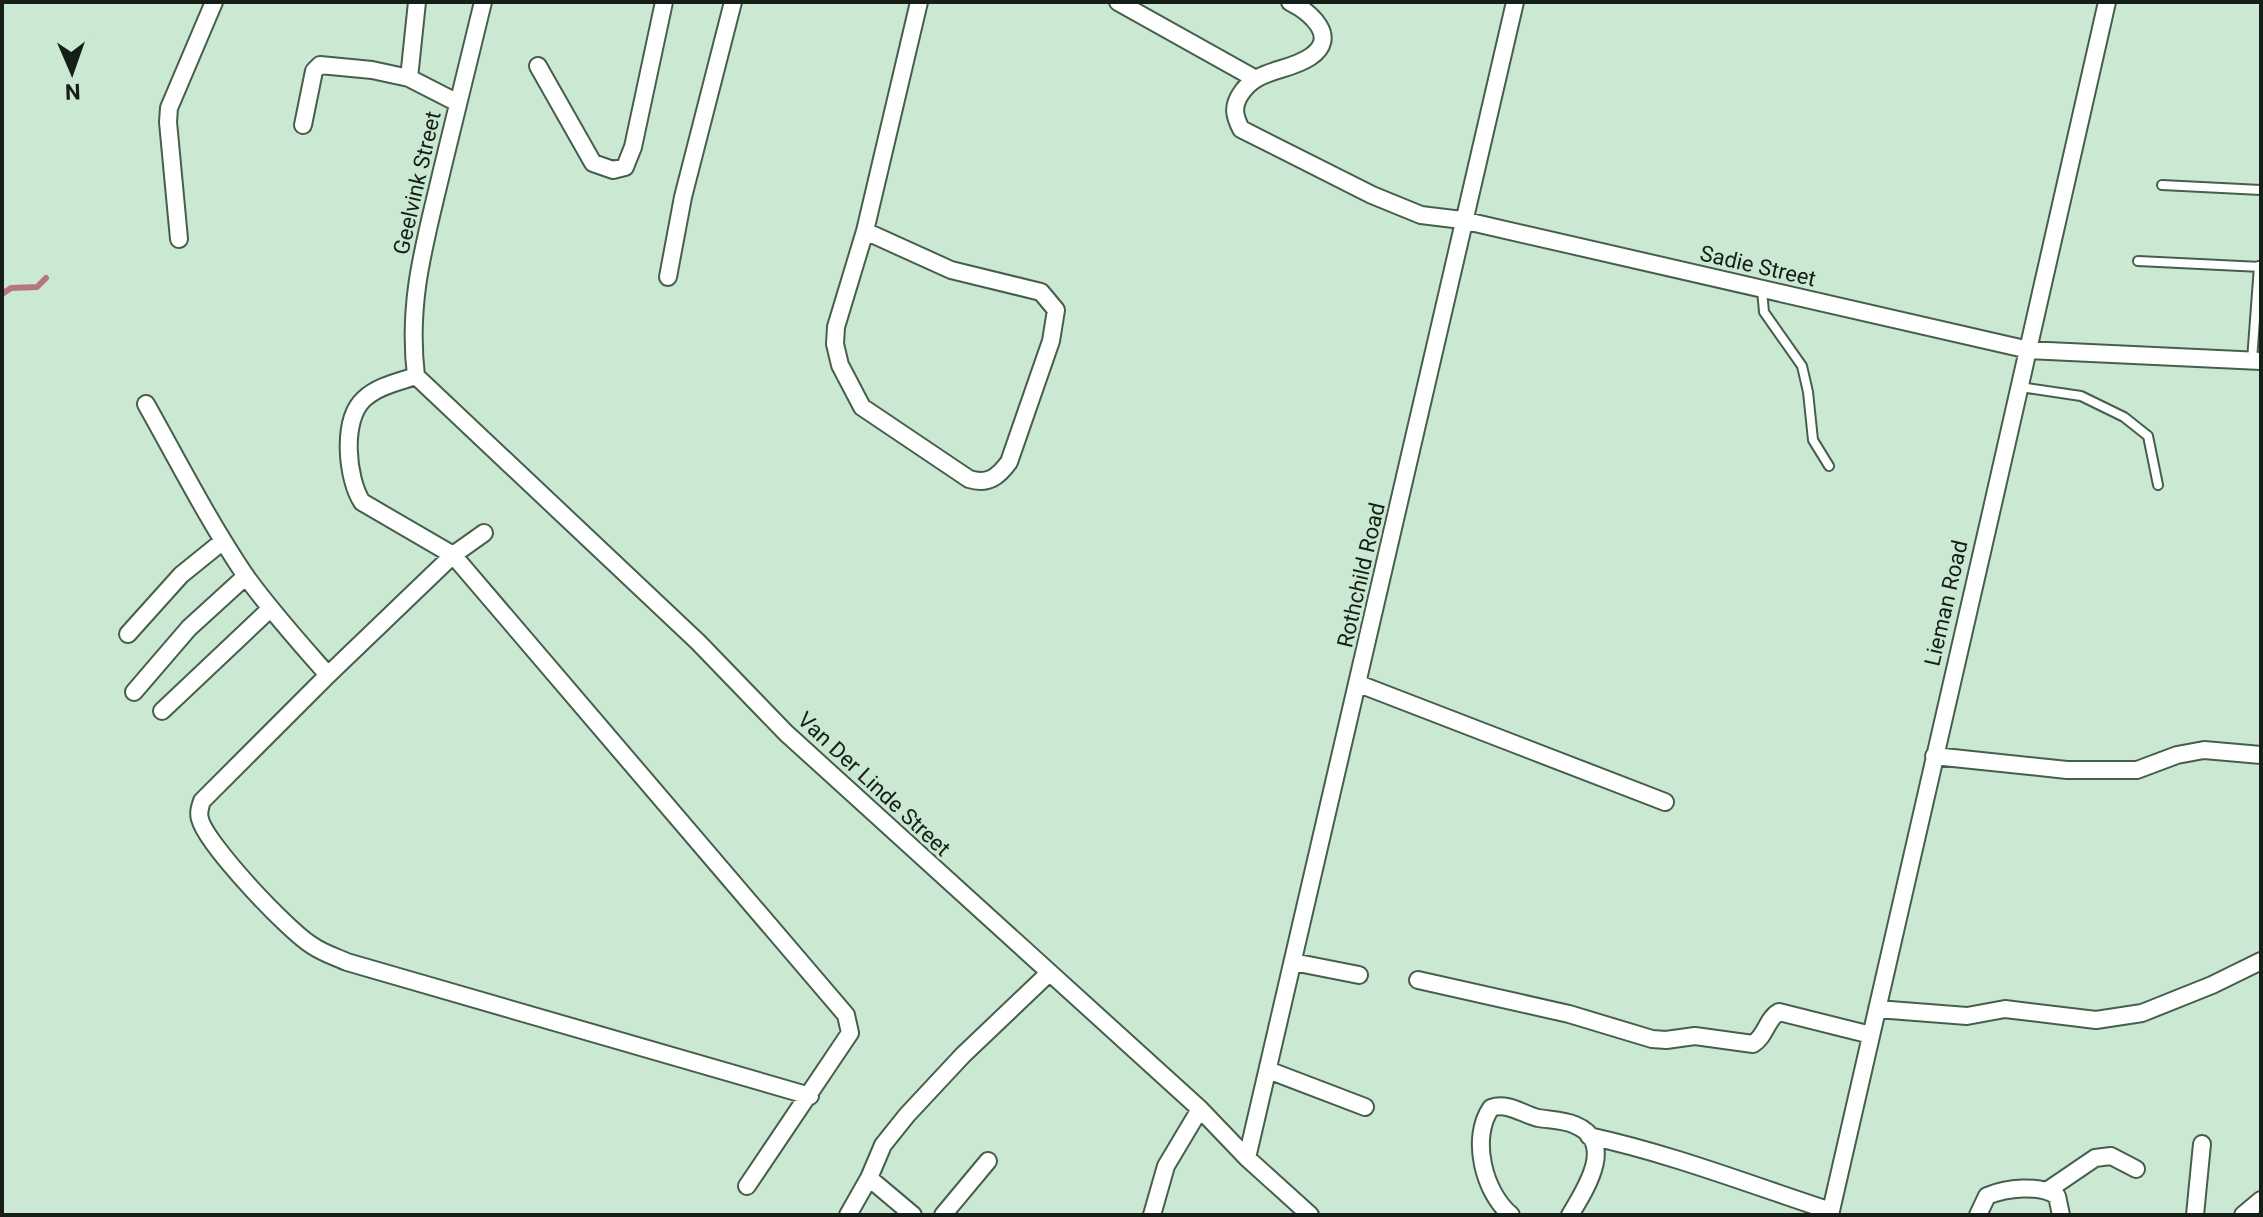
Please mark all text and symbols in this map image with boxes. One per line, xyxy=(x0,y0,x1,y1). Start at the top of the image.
north arrow xyxy=(32,32,112,112)
text: N xyxy=(64,79,81,104)
street label: Geelvink Street xyxy=(388,109,446,257)
street label: Sadie Street xyxy=(1698,241,1818,291)
street label: Rothchild Road xyxy=(1332,500,1390,650)
street label: Lieman Road xyxy=(1919,538,1973,668)
street label: Van Der Linde Street xyxy=(793,707,955,861)

